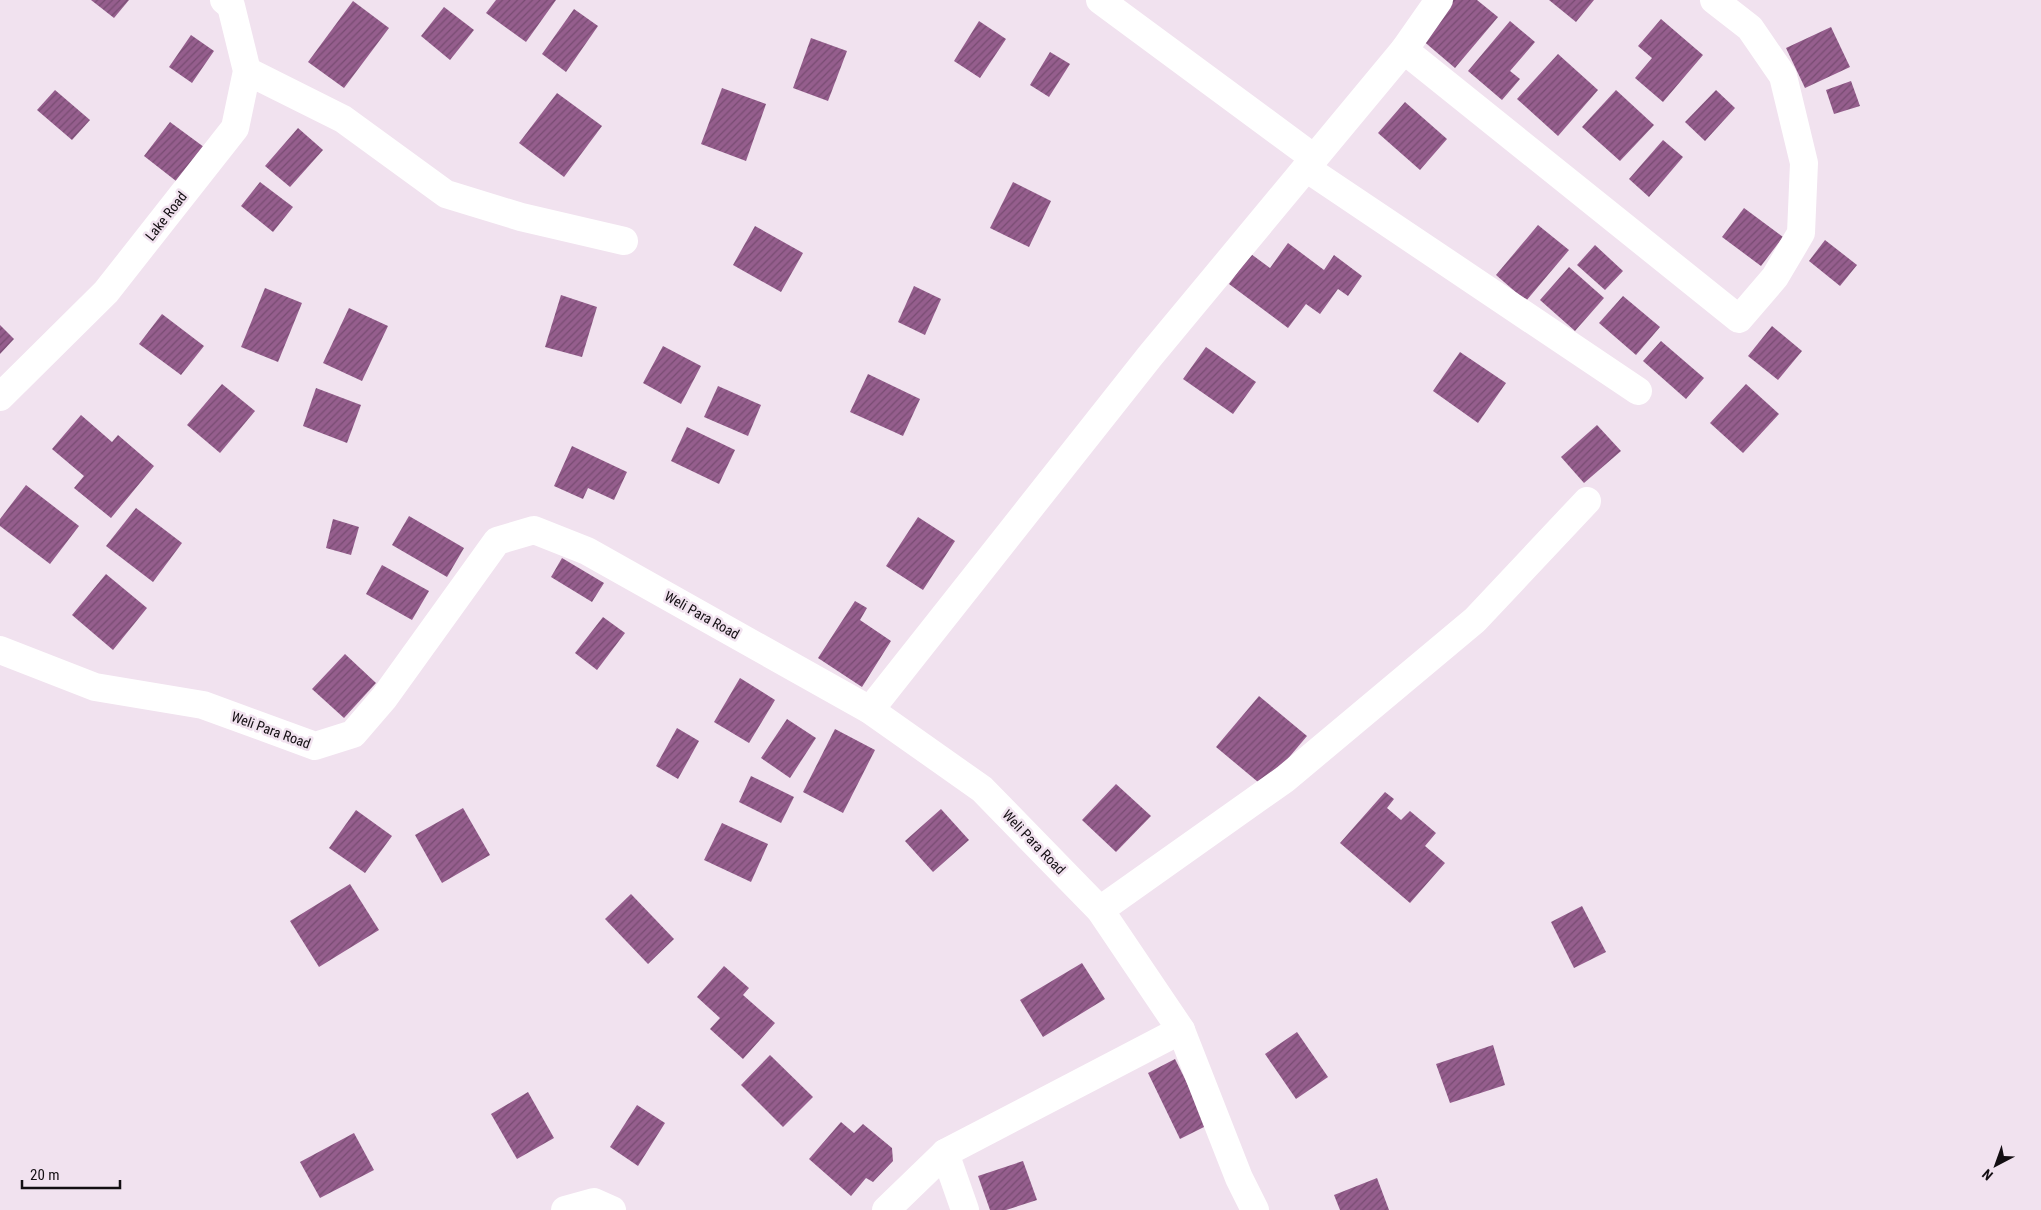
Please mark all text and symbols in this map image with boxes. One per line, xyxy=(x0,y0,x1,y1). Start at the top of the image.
street label: Lake Road xyxy=(142,188,190,244)
street label: Weli Para Road xyxy=(662,588,742,642)
street label: Weli Para Road xyxy=(229,708,313,752)
street label: Weli Para Road xyxy=(999,807,1069,877)
north arrow xyxy=(1971,1140,2021,1190)
scale bar xyxy=(22,1158,120,1190)
text: 20 m xyxy=(30,1166,60,1184)
text: N xyxy=(1979,1166,1996,1184)

